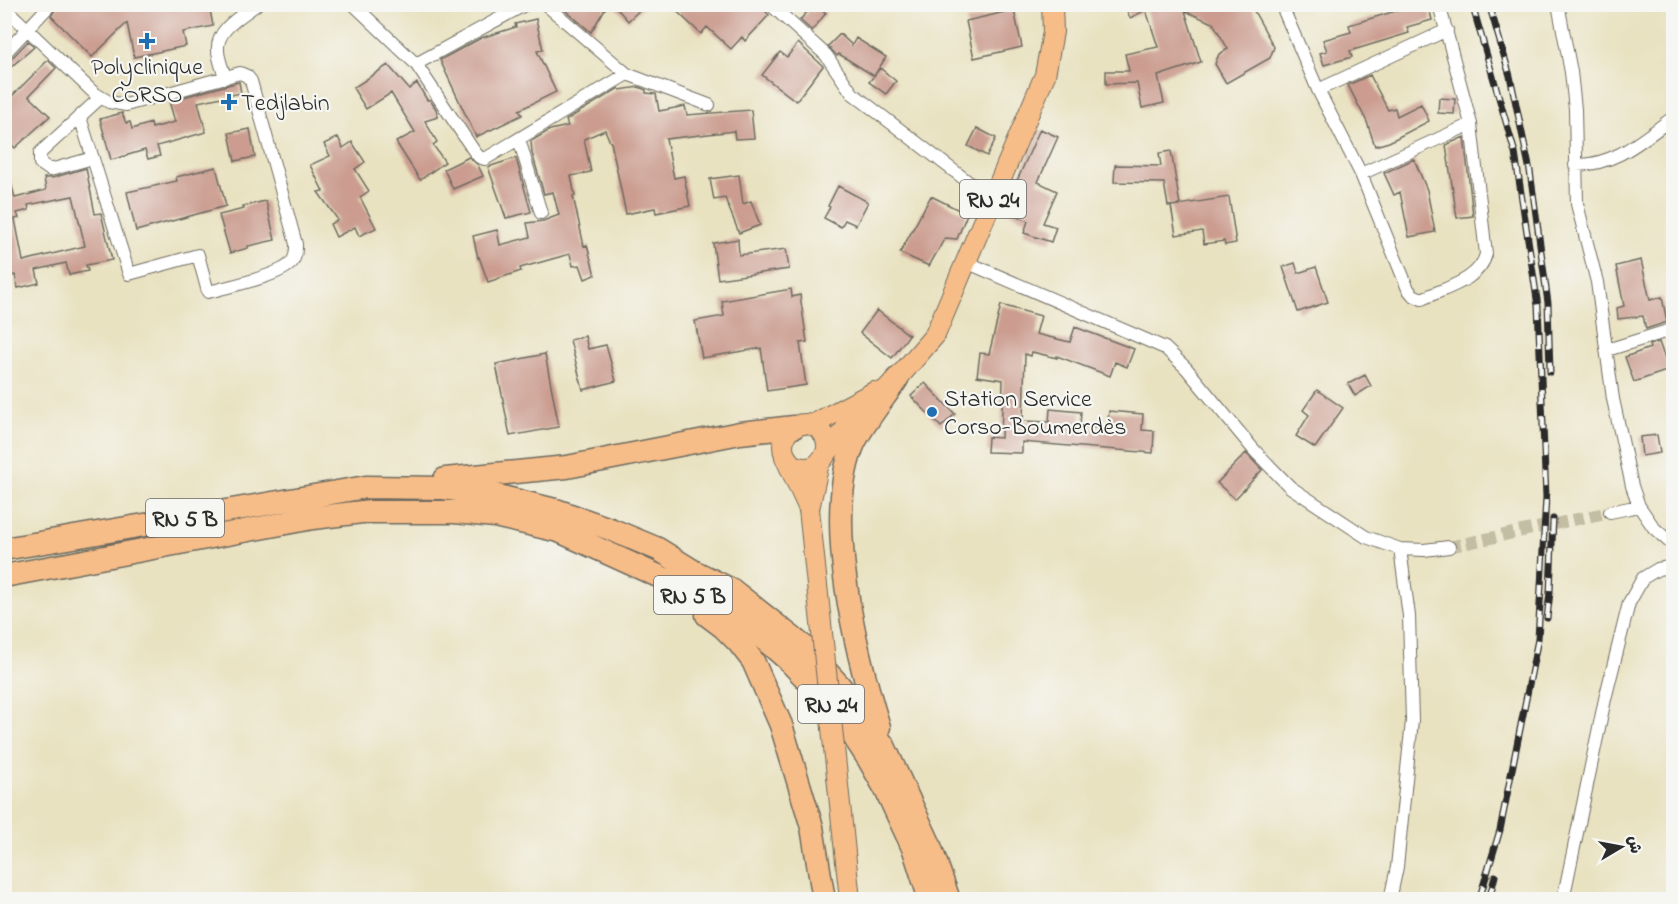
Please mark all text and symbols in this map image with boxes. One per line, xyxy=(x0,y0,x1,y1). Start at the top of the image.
marker: Polyclinique CORSO xyxy=(138,32,156,50)
place label: Polyclinique CORSO xyxy=(91,51,203,114)
place label: Tedjlabin xyxy=(241,87,330,122)
marker: Tedjlabin xyxy=(222,95,236,109)
road number: RN 24 xyxy=(960,180,1026,218)
place label: Station Service Corso-Boumerdès xyxy=(944,383,1126,446)
marker: Station Service Corso-Boumerdès xyxy=(925,405,939,419)
road number: RN 5 B xyxy=(146,499,224,537)
road number: RN 5 B xyxy=(654,576,732,614)
road number: RN 24 xyxy=(798,685,864,723)
north arrow xyxy=(1591,817,1651,877)
text: ش xyxy=(1620,834,1647,855)

